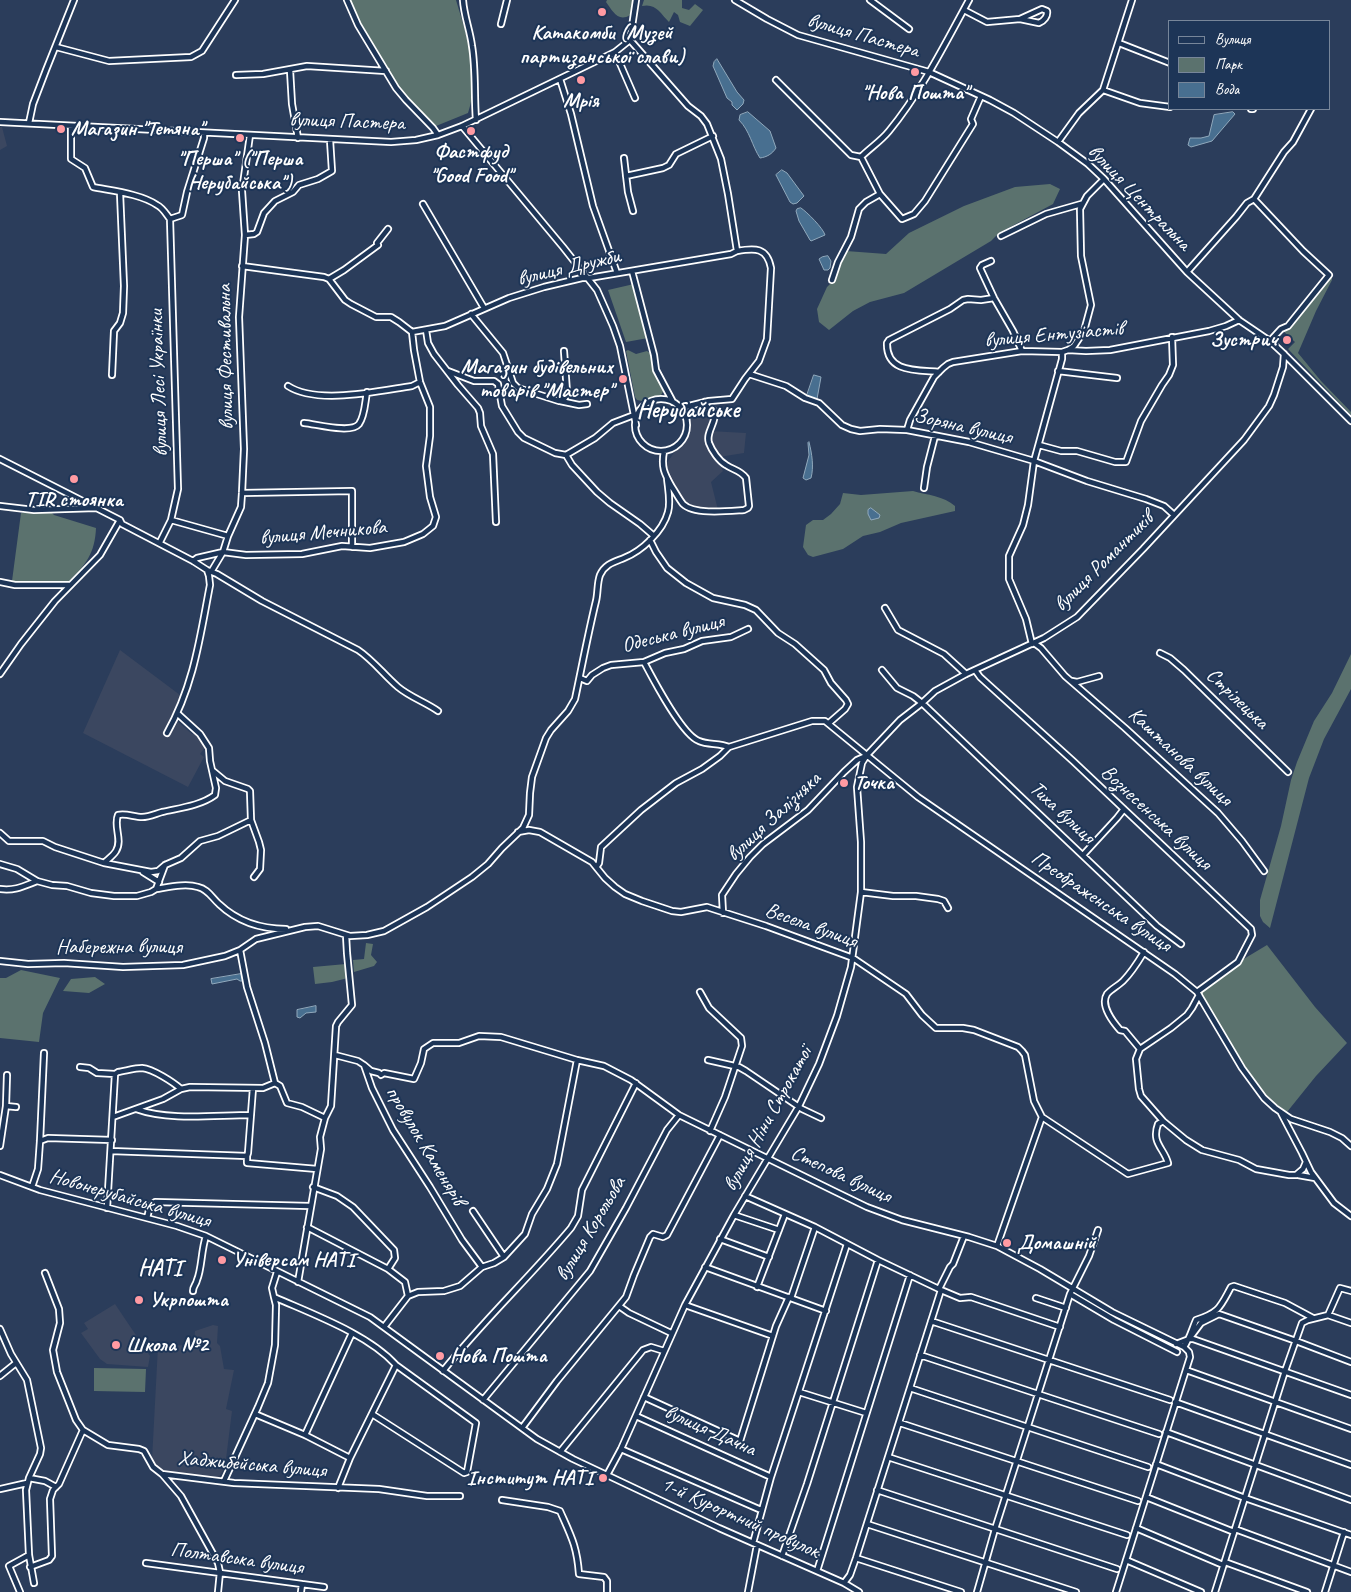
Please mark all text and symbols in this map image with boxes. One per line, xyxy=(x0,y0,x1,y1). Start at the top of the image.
marker: Катакомби (Музей партизанської слави) xyxy=(596,6,608,18)
street label: вулиця Пастера xyxy=(804,8,922,64)
place label: Катакомби (Музей партизанської слави) xyxy=(520,20,684,70)
legend xyxy=(1168,20,1331,110)
text: Вулиця xyxy=(1215,30,1251,49)
text: Парк xyxy=(1215,55,1242,74)
marker: "Нова Пошта" xyxy=(909,66,921,78)
marker: Мрія xyxy=(575,74,587,86)
place label: "Нова Пошта" xyxy=(862,80,968,106)
text: Вода xyxy=(1215,80,1239,99)
place label: Мрія xyxy=(563,88,599,114)
street label: вулиця Пастера xyxy=(289,107,405,137)
place label: Магазин "Тетяна" xyxy=(71,116,204,142)
marker: Магазин "Тетяна" xyxy=(55,123,67,135)
marker: Фастфуд "Good Food" xyxy=(465,125,477,137)
marker: "Перша" ("Перша Нерубайська") xyxy=(234,132,246,144)
place label: Фастфуд "Good Food" xyxy=(430,139,512,189)
street label: вулиця Центральна xyxy=(1082,140,1196,256)
place label: "Перша" ("Перша Нерубайська") xyxy=(177,146,303,196)
street label: вулиця Дружби xyxy=(515,244,623,292)
street label: вулиця Фестивальна xyxy=(212,284,240,430)
street label: вулиця Лесі Українки xyxy=(144,309,174,457)
street label: вулиця Ентузіастів xyxy=(984,316,1124,354)
place label: Зустрич xyxy=(1210,327,1277,353)
marker: Зустрич xyxy=(1281,334,1293,346)
place label: Магазин будівельних товарів "Мастер" xyxy=(461,354,613,404)
marker: Магазин будівельних товарів "Мастер" xyxy=(617,373,629,385)
district label: Нерубайське xyxy=(637,397,739,425)
street label: Зоряна вулиця xyxy=(911,403,1015,451)
marker: TIR стоянка xyxy=(68,473,80,485)
place label: TIR стоянка xyxy=(25,487,123,513)
street label: вулиця Романтиків xyxy=(1049,507,1159,617)
street label: вулиця Мечникова xyxy=(259,515,387,551)
street label: Одеська вулиця xyxy=(619,609,727,659)
street label: Стрілецька xyxy=(1200,663,1274,735)
street label: Каштанова вулиця xyxy=(1123,702,1237,812)
street label: Вознесенська вулиця xyxy=(1095,760,1217,876)
street label: вулиця Залізняка xyxy=(722,767,826,867)
place label: Точка xyxy=(854,770,894,796)
street label: Тиха вулиця xyxy=(1024,776,1100,850)
marker: Точка xyxy=(838,777,850,789)
street label: Преображенська вулиця xyxy=(1026,846,1176,958)
street label: Весела вулиця xyxy=(761,898,861,954)
street label: Набережна вулиця xyxy=(56,934,182,960)
street label: вулиця Ніни Строкатої xyxy=(718,1042,818,1196)
street label: провулок Каменярів xyxy=(379,1082,471,1210)
street label: Степова вулиця xyxy=(787,1141,895,1209)
street label: Новонерубайська вулиця xyxy=(46,1164,214,1234)
street label: вулиця Корольова xyxy=(550,1172,632,1286)
place label: Домашній xyxy=(1017,1230,1096,1256)
marker: Домашній xyxy=(1001,1237,1013,1249)
place label: Універсам НАТІ xyxy=(232,1247,355,1273)
marker: Універсам НАТІ xyxy=(216,1254,228,1266)
district label: НАТІ xyxy=(138,1256,182,1282)
place label: Укрпошта xyxy=(149,1287,228,1313)
marker: Укрпошта xyxy=(133,1294,145,1306)
place label: Школа №2 xyxy=(126,1332,208,1358)
marker: Школа №2 xyxy=(110,1339,122,1351)
place label: Нова Пошта xyxy=(450,1343,547,1369)
marker: Нова Пошта xyxy=(434,1350,446,1362)
street label: вулиця Дачна xyxy=(660,1400,760,1462)
street label: Хаджибейська вулиця xyxy=(177,1446,327,1484)
place label: Інститут НАТІ xyxy=(467,1465,593,1491)
marker: Інститут НАТІ xyxy=(597,1472,609,1484)
street label: 1-й Курортний провулок xyxy=(657,1472,823,1564)
street label: Полтавська вулиця xyxy=(169,1537,305,1581)

